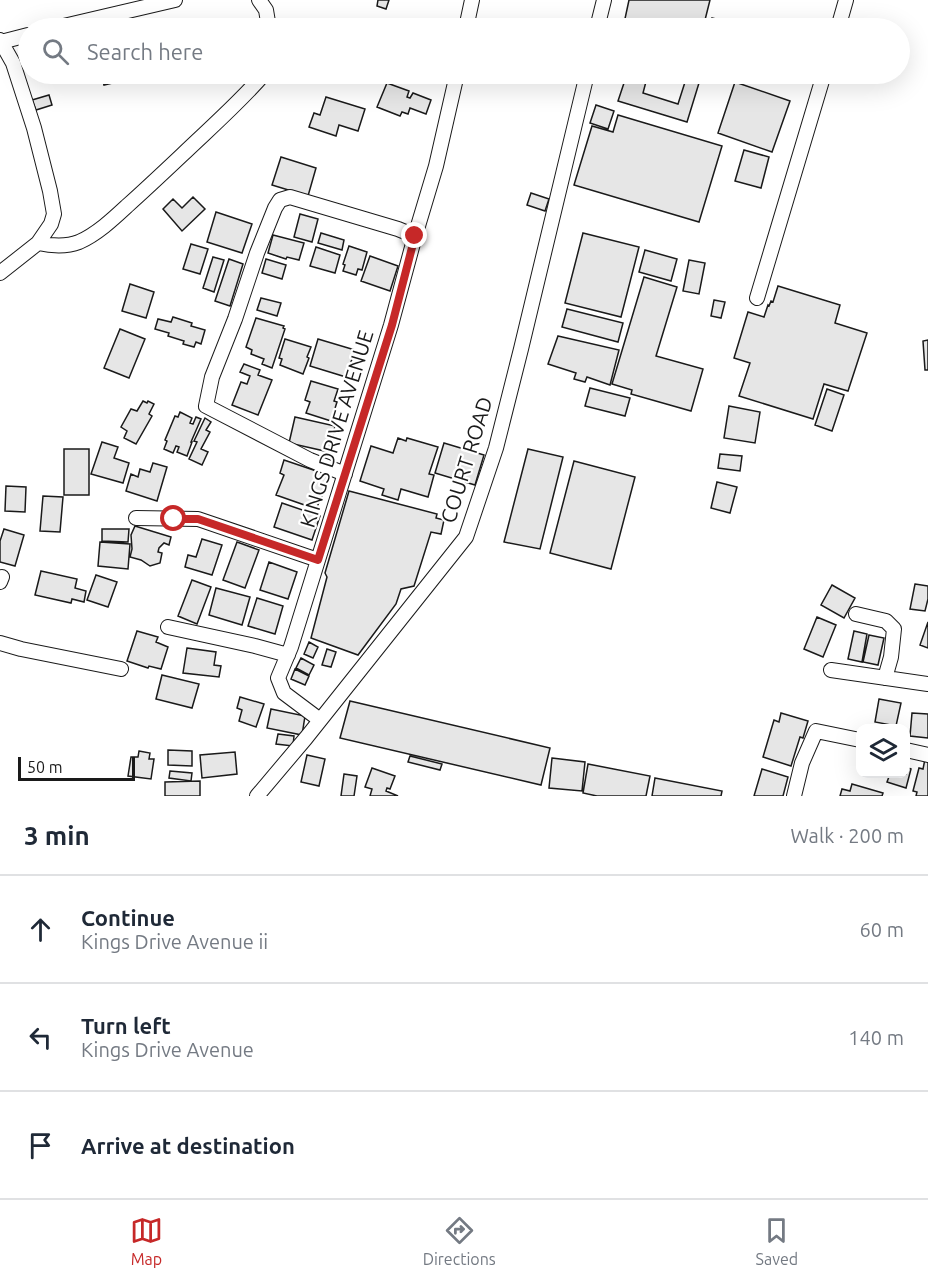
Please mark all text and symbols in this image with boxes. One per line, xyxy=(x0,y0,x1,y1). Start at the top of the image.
search box xyxy=(18,18,910,84)
icon: search xyxy=(39,35,72,68)
text: Search here xyxy=(87,39,203,64)
route end xyxy=(401,222,427,248)
street label: KINGS DRIVE AVENUE xyxy=(295,327,377,530)
street label: COURT ROAD xyxy=(435,394,497,526)
route start xyxy=(160,505,186,531)
map controls xyxy=(856,724,910,778)
button: layers xyxy=(856,724,910,778)
scale bar xyxy=(18,754,135,782)
text: 50 m xyxy=(27,758,63,776)
text: 3 min xyxy=(24,821,90,850)
text: Walk · 200 m xyxy=(791,824,904,847)
text: Continue xyxy=(81,905,175,930)
icon: ahead xyxy=(24,913,57,946)
text: 60 m xyxy=(860,918,904,941)
text: Kings Drive Avenue ii xyxy=(81,930,268,953)
text: Turn left xyxy=(81,1013,171,1038)
icon: left xyxy=(24,1021,57,1054)
text: 140 m xyxy=(848,1026,904,1049)
text: Kings Drive Avenue xyxy=(81,1038,254,1061)
icon: arrive xyxy=(24,1129,57,1162)
text: Arrive at destination xyxy=(81,1133,295,1158)
tab: Map xyxy=(130,1214,163,1268)
tab: Directions xyxy=(423,1214,496,1268)
tab: Saved xyxy=(756,1214,798,1268)

